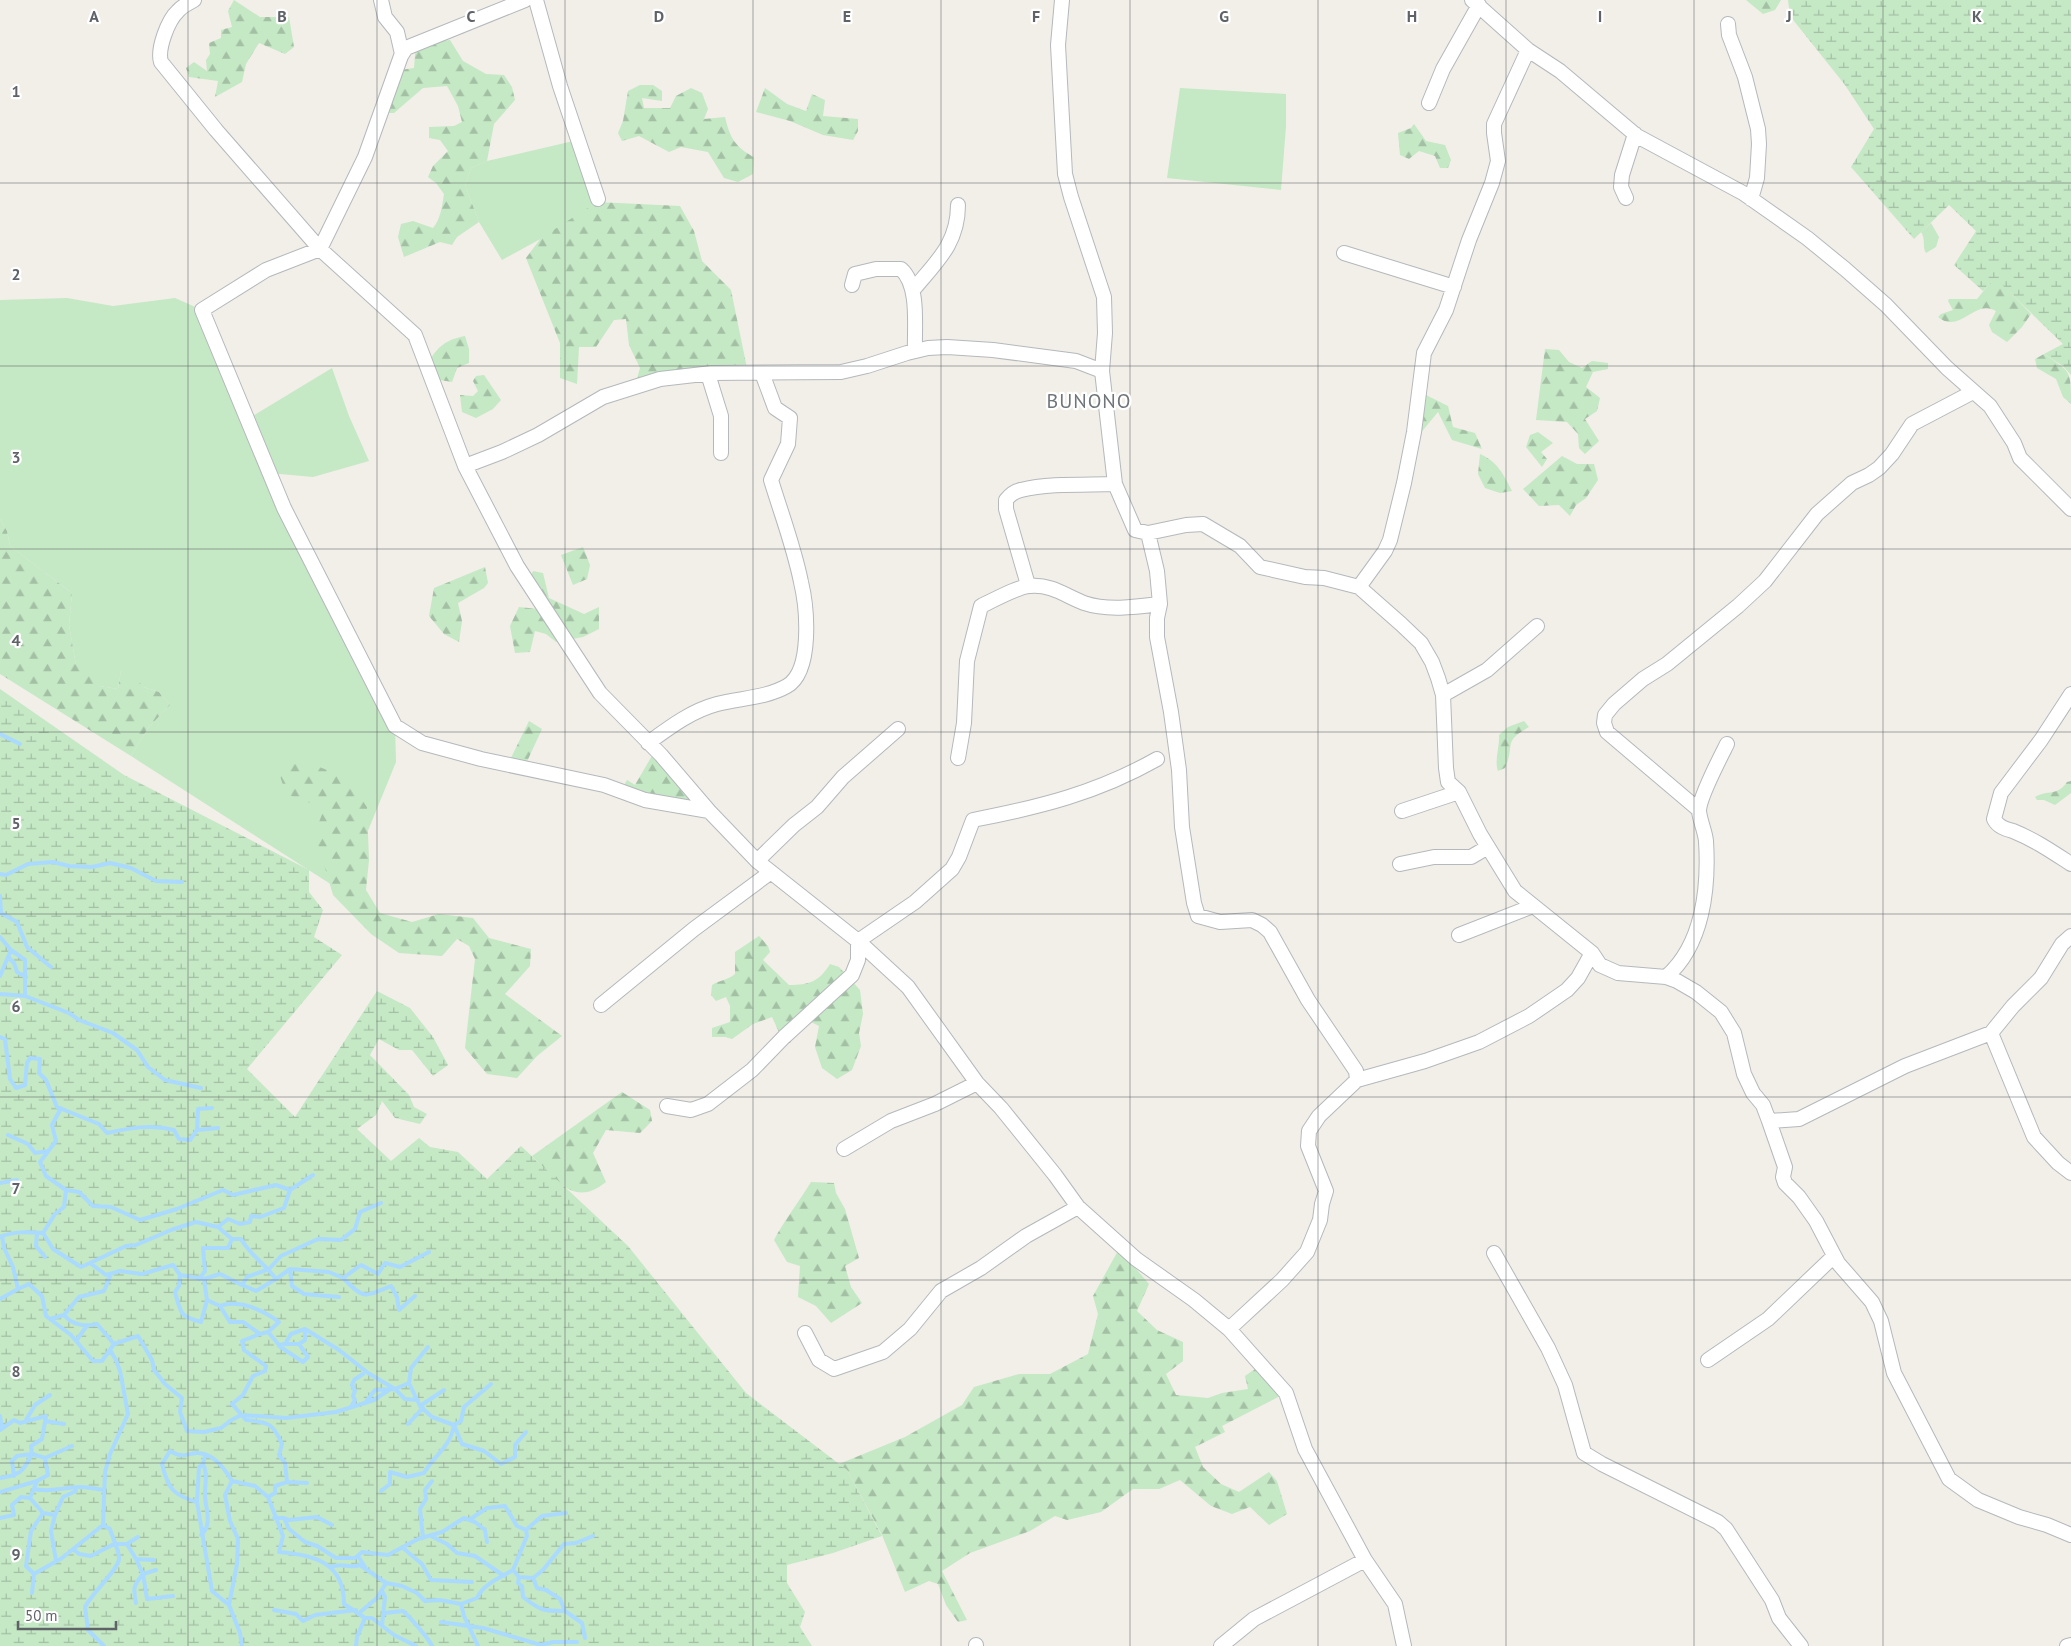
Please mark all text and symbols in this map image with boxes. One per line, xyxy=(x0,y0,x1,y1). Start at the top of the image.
text: A xyxy=(89,6,99,26)
text: B xyxy=(277,6,287,26)
text: C xyxy=(467,6,476,26)
text: D xyxy=(654,6,664,26)
text: E xyxy=(843,6,851,26)
text: F xyxy=(1032,6,1040,26)
text: G xyxy=(1219,6,1229,26)
text: H xyxy=(1407,6,1417,26)
text: I xyxy=(1598,6,1602,26)
text: J xyxy=(1785,6,1792,26)
text: K xyxy=(1972,6,1982,26)
text: 1 xyxy=(11,81,21,101)
text: 2 xyxy=(11,264,21,284)
district label: BUNONO xyxy=(1047,388,1132,414)
text: 3 xyxy=(11,447,21,467)
text: 4 xyxy=(11,630,21,650)
text: 5 xyxy=(11,813,21,833)
text: 6 xyxy=(11,996,21,1016)
text: 7 xyxy=(11,1178,21,1198)
text: 8 xyxy=(11,1361,21,1381)
text: 9 xyxy=(11,1544,21,1564)
scale bar xyxy=(18,1598,115,1630)
text: 50 m xyxy=(25,1606,58,1625)

